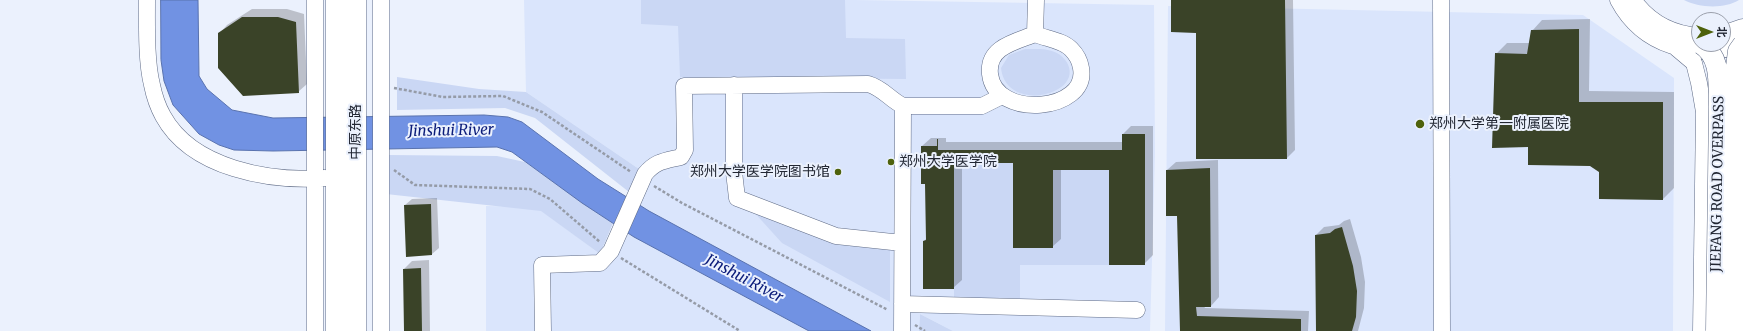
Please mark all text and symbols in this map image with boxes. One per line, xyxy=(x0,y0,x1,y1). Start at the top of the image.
north arrow xyxy=(1691,12,1731,52)
text: 北 xyxy=(1715,27,1729,38)
street label: JIEFANG ROAD OVERPASS xyxy=(1708,96,1728,272)
street label: 中原东路 xyxy=(348,104,364,160)
place label: 郑州大学第一附属医院 xyxy=(1429,116,1569,132)
marker: 郑州大学第一附属医院 xyxy=(1414,118,1426,130)
water label: Jinshui River xyxy=(408,121,494,141)
place label: 郑州大学医学院 xyxy=(899,154,997,170)
marker: 郑州大学医学院 xyxy=(886,157,896,167)
place label: 郑州大学医学院图书馆 xyxy=(690,164,830,180)
marker: 郑州大学医学院图书馆 xyxy=(833,167,843,177)
water label: Jinshui River xyxy=(702,251,786,307)

